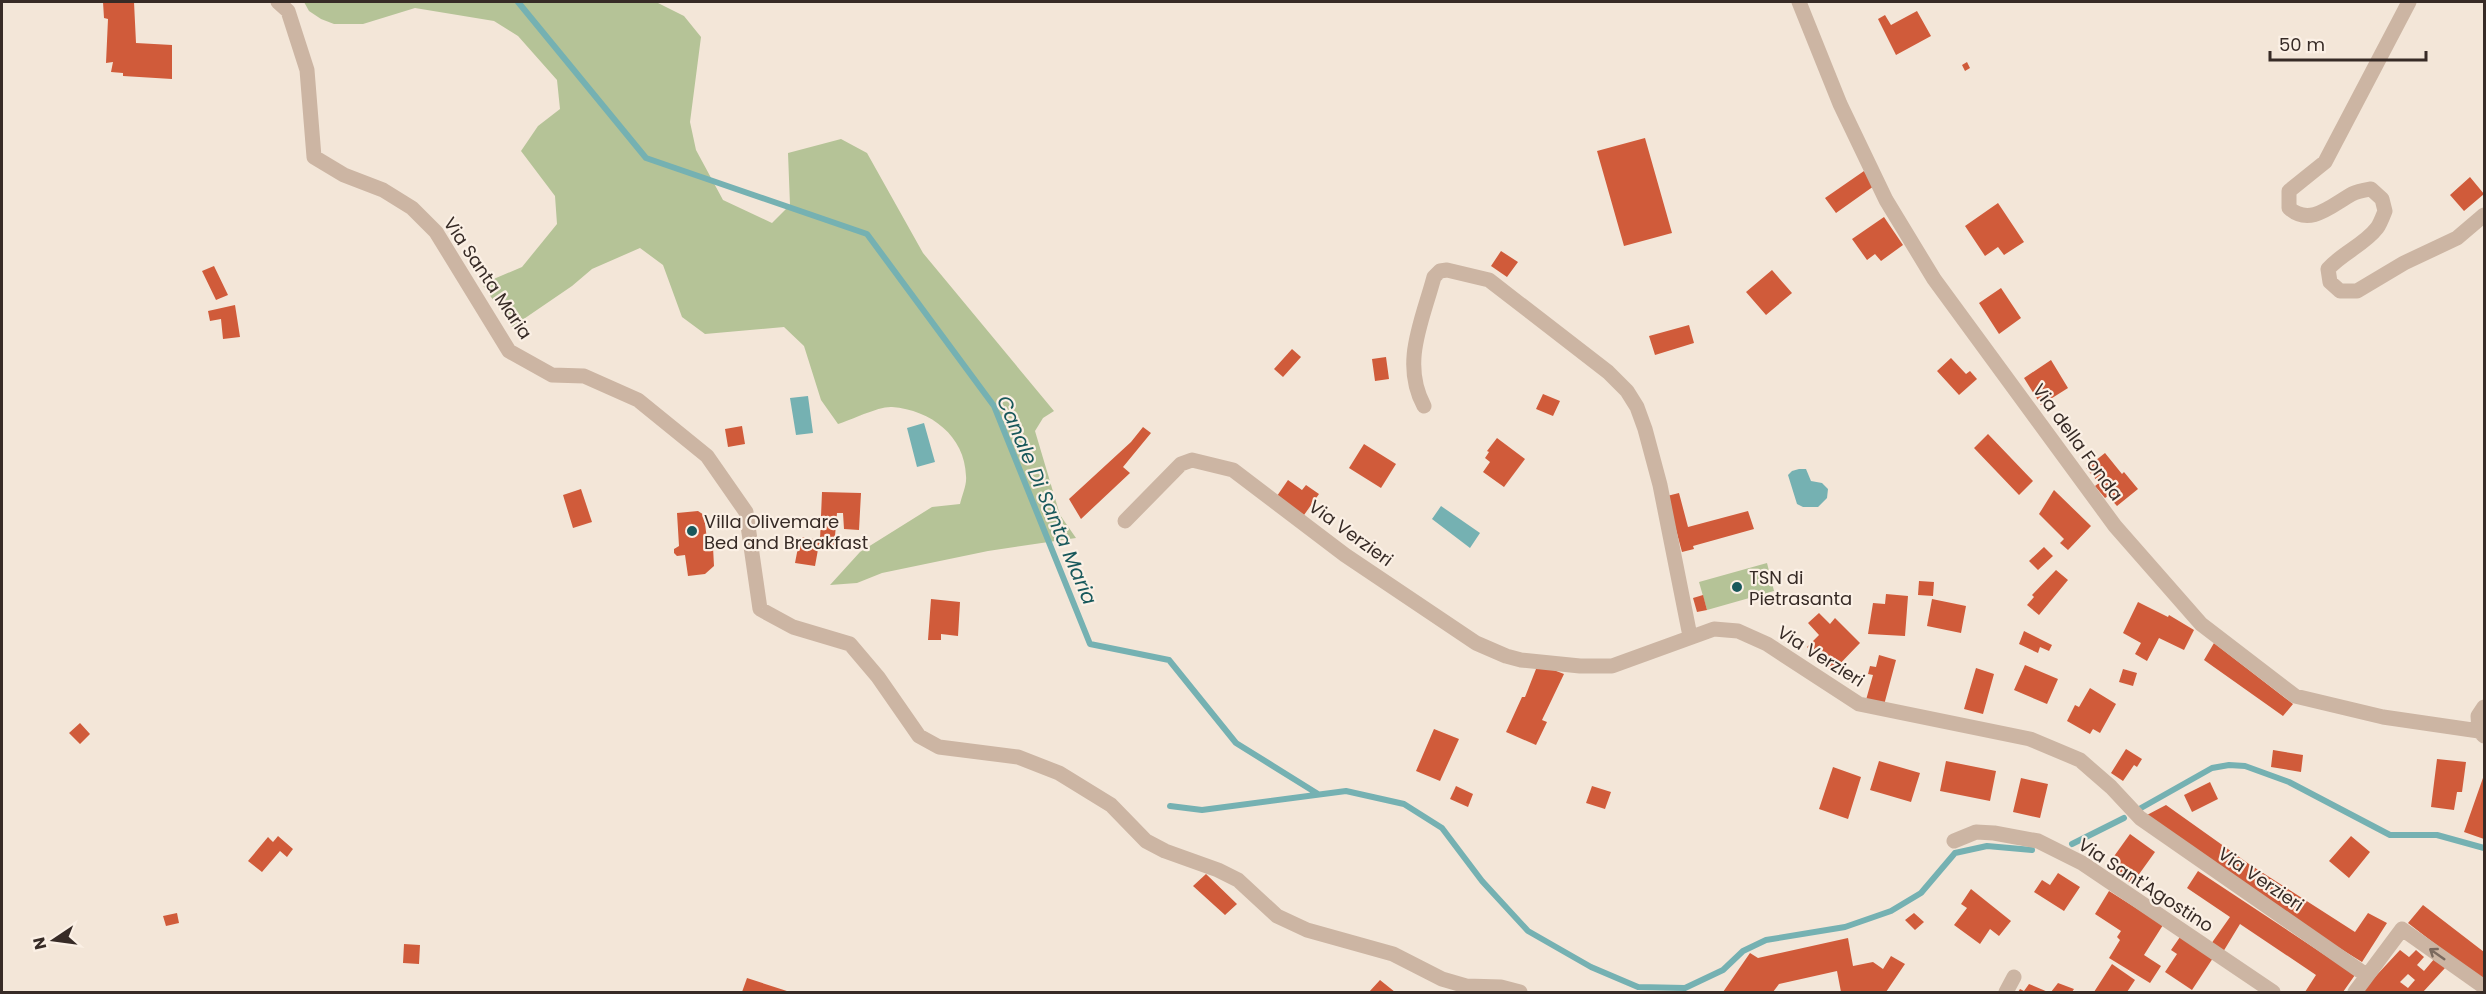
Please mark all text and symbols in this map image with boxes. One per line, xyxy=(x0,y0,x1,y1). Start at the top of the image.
scale bar xyxy=(2270,24,2426,62)
text: 50 m xyxy=(2279,32,2325,57)
street label: Via Santa Maria xyxy=(438,212,538,344)
street label: Via della Fonda xyxy=(2027,378,2129,506)
water label: Canale Di Santa Maria xyxy=(990,391,1104,609)
street label: Via Verzieri xyxy=(1304,494,1398,572)
place label: Villa Olivemare Bed and Breakfast xyxy=(704,509,868,555)
marker: Villa Olivemare Bed and Breakfast xyxy=(685,524,699,538)
place label: TSN di Pietrasanta xyxy=(1749,565,1852,611)
marker: TSN di Pietrasanta xyxy=(1730,580,1744,594)
street label: Via Verzieri xyxy=(1773,619,1869,693)
street label: Via Sant'Agostino xyxy=(2074,832,2218,938)
street label: Via Verzieri xyxy=(2213,841,2309,917)
north arrow xyxy=(24,910,84,970)
text: N xyxy=(27,935,52,952)
one-way arrow xyxy=(2429,948,2445,960)

